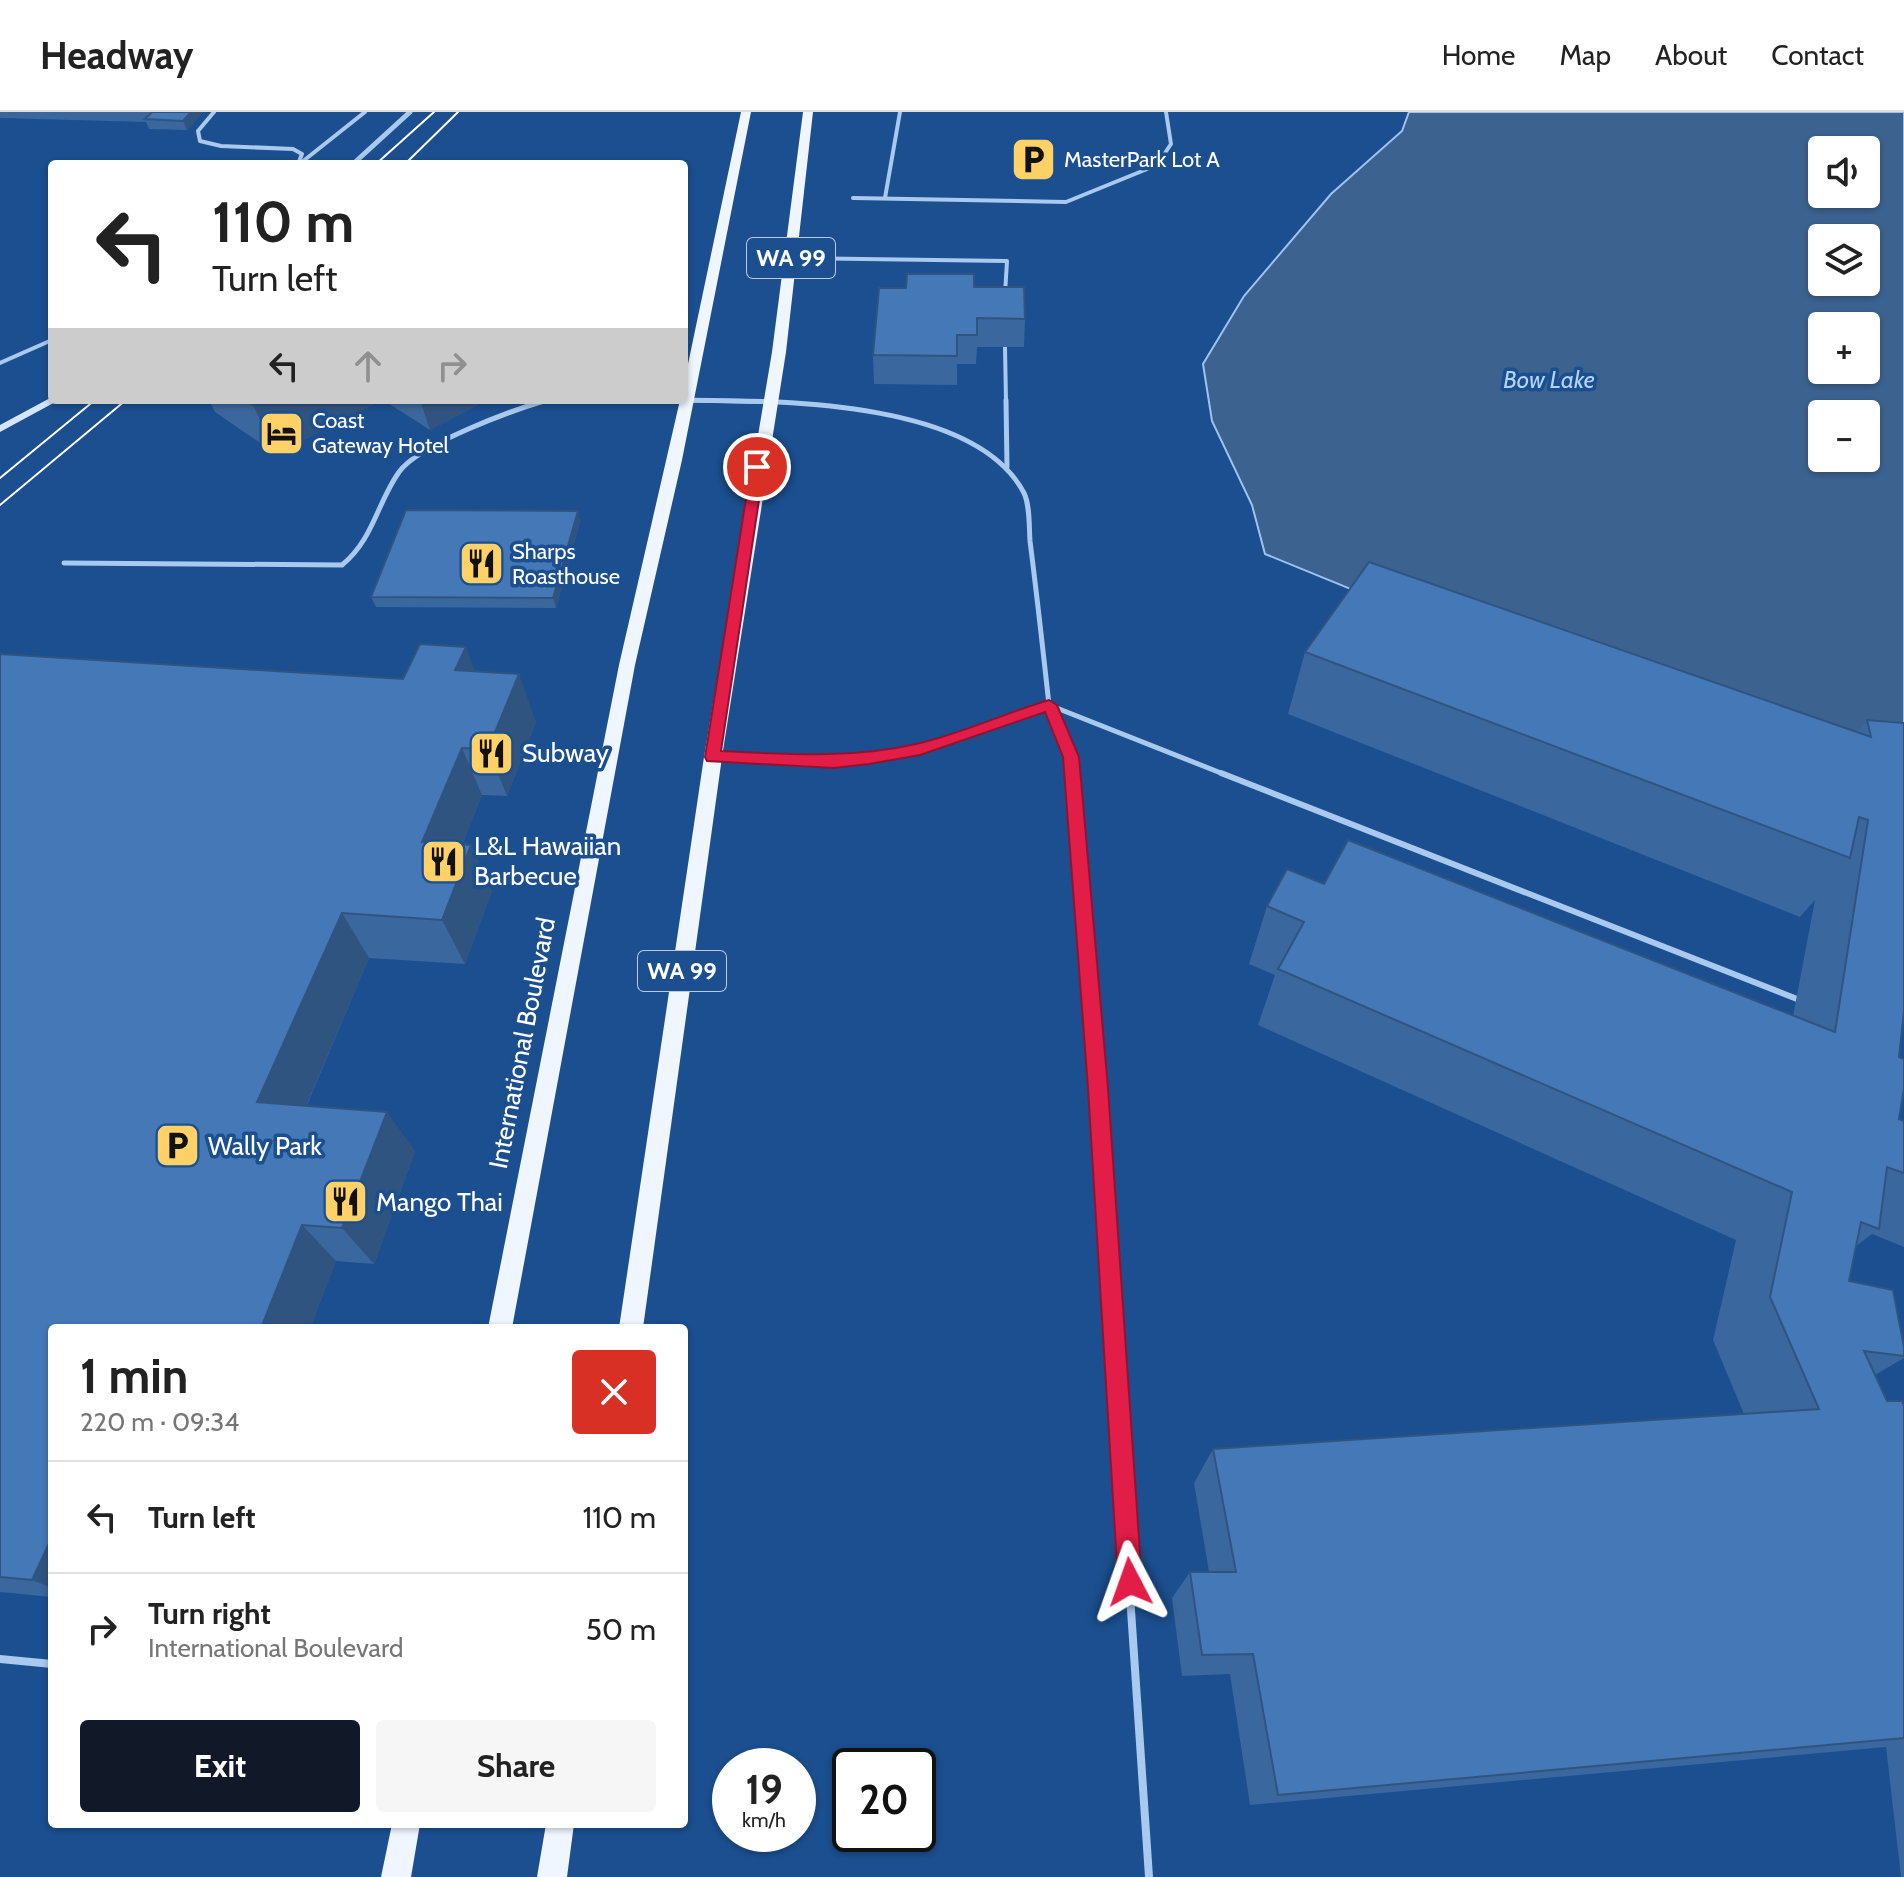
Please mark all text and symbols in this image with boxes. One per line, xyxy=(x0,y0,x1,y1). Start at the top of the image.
text: Headway xyxy=(40,32,193,79)
text: Home xyxy=(1442,38,1515,72)
text: Map xyxy=(1559,38,1611,72)
text: About xyxy=(1655,38,1727,72)
text: Contact xyxy=(1771,38,1864,72)
parking icon: MasterPark Lot A xyxy=(1009,135,1057,183)
map controls xyxy=(1808,136,1880,472)
button: sound xyxy=(1808,136,1880,208)
place label: MasterPark Lot A xyxy=(1064,146,1220,173)
text: 110 m xyxy=(212,188,354,256)
icon: left xyxy=(80,192,184,296)
button: layers xyxy=(1808,224,1880,296)
road number: WA 99 xyxy=(747,238,835,278)
text: Turn left xyxy=(212,256,337,300)
button: + xyxy=(1808,312,1880,384)
icon: left xyxy=(262,344,306,388)
icon: ahead xyxy=(346,344,390,388)
icon: right xyxy=(430,344,474,388)
water label: Bow Lake xyxy=(1503,365,1595,394)
button: − xyxy=(1808,400,1880,472)
place label: Coast Gateway Hotel xyxy=(312,407,450,459)
hotel icon: Coast Gateway Hotel xyxy=(257,409,305,457)
pin xyxy=(723,433,791,501)
icon: arrive xyxy=(735,445,779,489)
place label: Sharps Roasthouse xyxy=(512,538,620,590)
restaurant icon: Sharps Roasthouse xyxy=(457,540,505,588)
restaurant icon: Subway xyxy=(467,729,515,777)
place label: Subway xyxy=(522,737,609,769)
place label: L&L Hawaiian Barbecue xyxy=(474,830,621,892)
restaurant icon: L&L Hawaiian Barbecue xyxy=(419,837,467,885)
street label: International Boulevard xyxy=(482,915,562,1171)
road number: WA 99 xyxy=(638,951,726,991)
parking icon: Wally Park xyxy=(153,1122,201,1170)
place label: Wally Park xyxy=(208,1130,322,1162)
restaurant icon: Mango Thai xyxy=(321,1178,369,1226)
place label: Mango Thai xyxy=(376,1186,503,1218)
text: 1 min xyxy=(80,1347,188,1405)
button: close xyxy=(572,1350,656,1434)
text: 220 m · 09:34 xyxy=(80,1406,239,1438)
icon: left xyxy=(80,1495,124,1539)
text: Turn left xyxy=(148,1499,256,1536)
text: 110 m xyxy=(582,1499,656,1536)
position arrow xyxy=(1088,1540,1172,1624)
text: Turn right xyxy=(148,1595,271,1632)
icon: right xyxy=(80,1607,124,1651)
text: 50 m xyxy=(586,1611,656,1648)
text: International Boulevard xyxy=(148,1632,403,1664)
button: Exit xyxy=(80,1720,360,1812)
button: Share xyxy=(376,1720,656,1812)
speed limit sign: 20 xyxy=(832,1748,936,1852)
text: 19 xyxy=(745,1765,783,1814)
text: km/h xyxy=(742,1808,786,1832)

